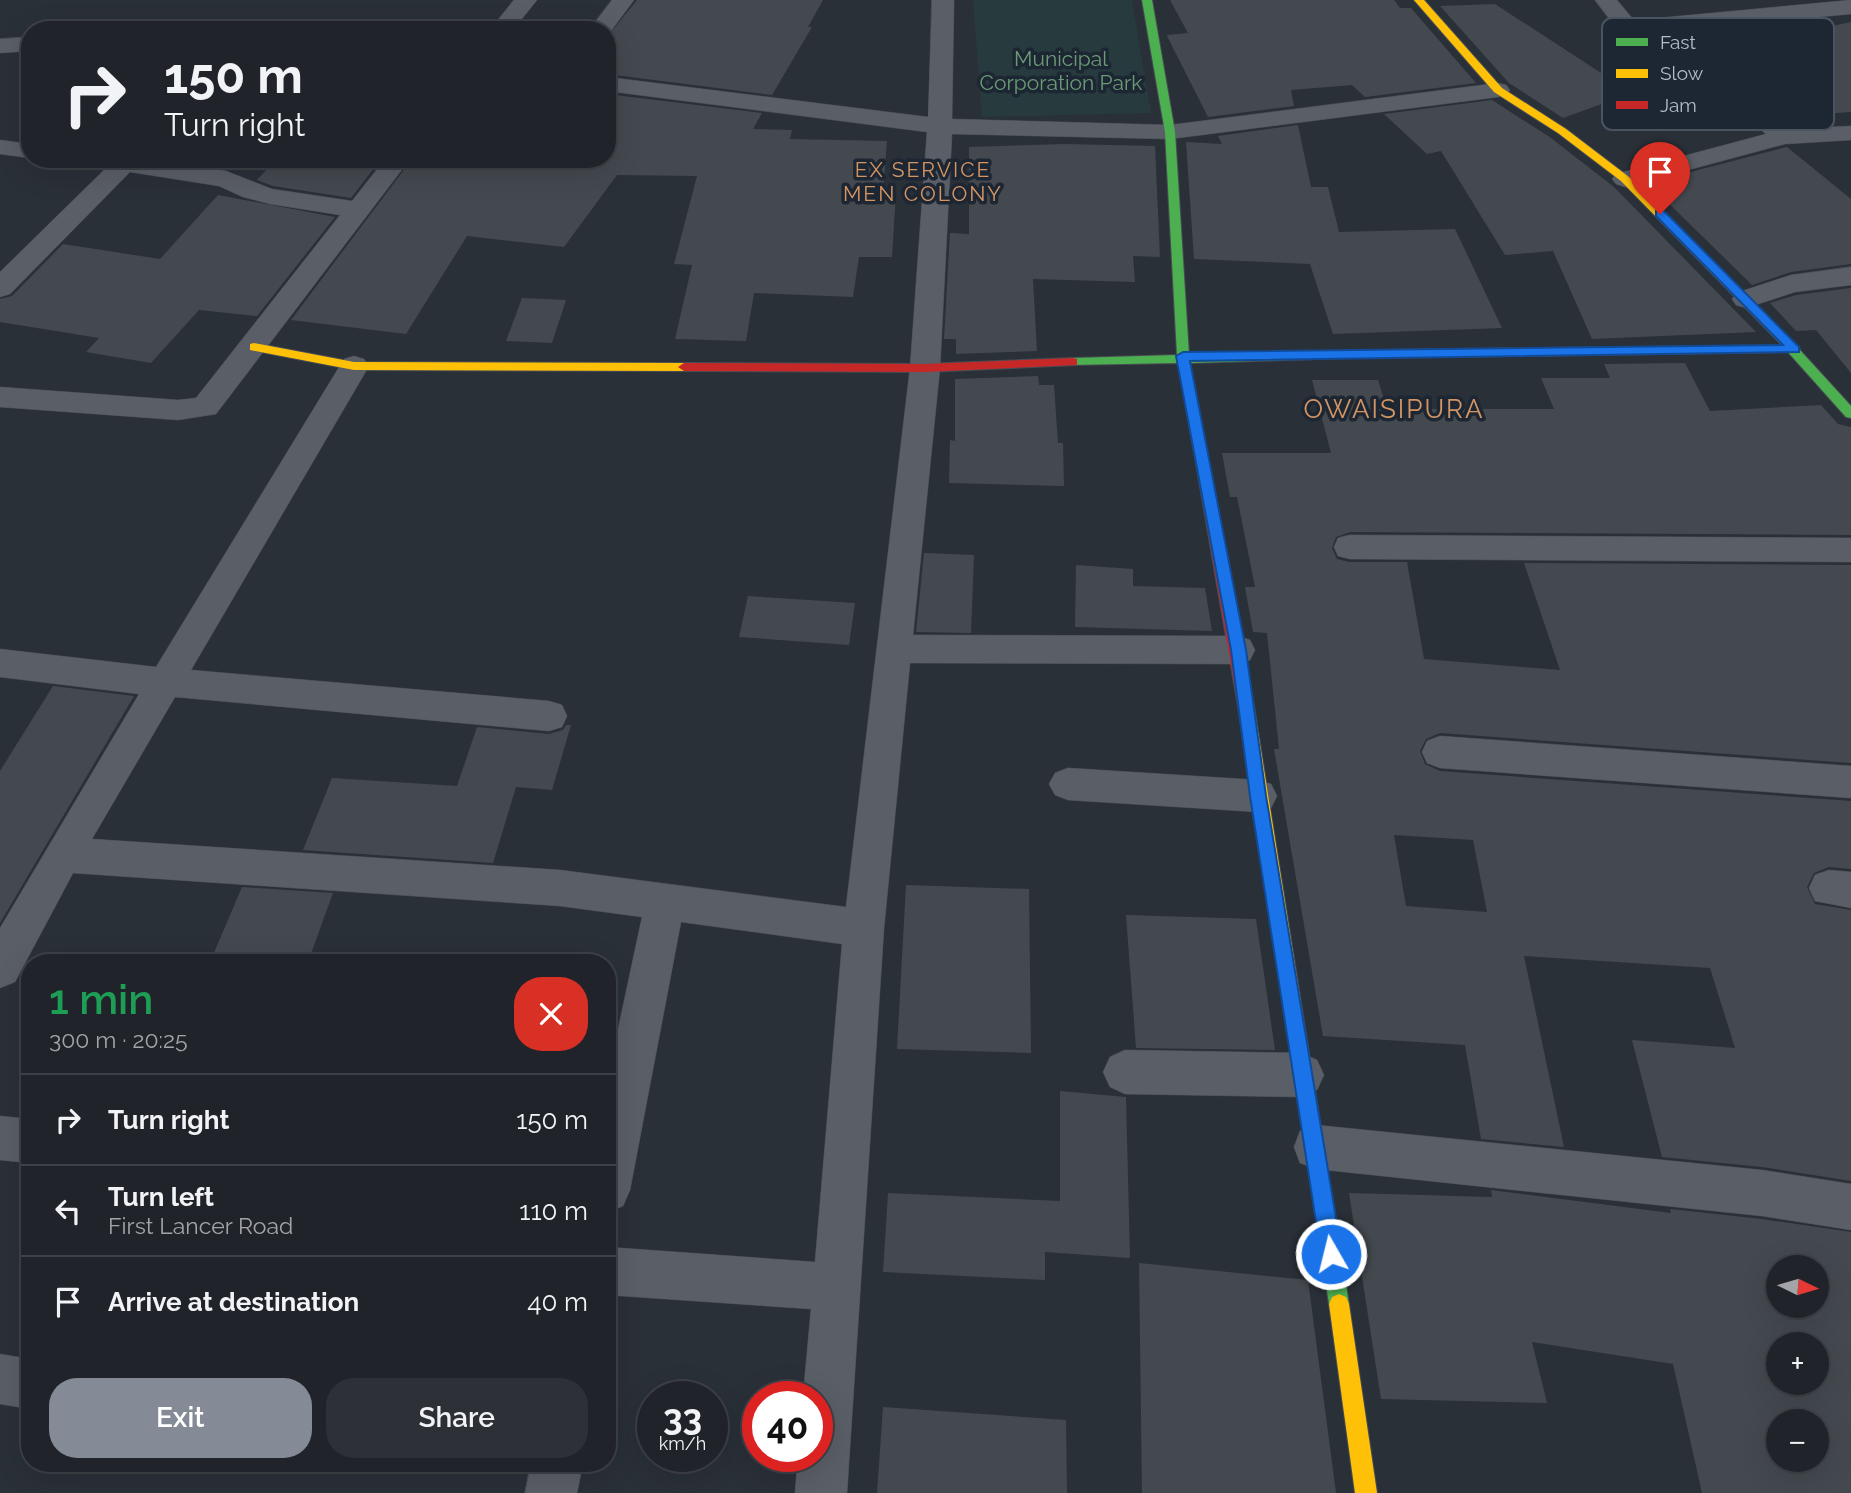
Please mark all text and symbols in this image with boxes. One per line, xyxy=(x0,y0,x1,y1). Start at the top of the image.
legend xyxy=(1602,18,1834,130)
text: Fast xyxy=(1660,31,1696,53)
park label: Municipal Corporation Park xyxy=(979,46,1143,95)
text: 150 m xyxy=(164,47,303,104)
icon: right xyxy=(49,49,140,140)
text: Slow xyxy=(1660,62,1704,84)
text: Jam xyxy=(1660,94,1697,116)
text: Turn right xyxy=(164,106,305,143)
pin xyxy=(1630,142,1690,214)
icon: arrive xyxy=(1641,153,1679,191)
district label: EX SERVICE MEN COLONY xyxy=(843,157,1003,206)
district label: OWAISIPURA xyxy=(1303,394,1485,424)
text: 1 min xyxy=(49,975,153,1024)
button: close xyxy=(514,977,588,1051)
text: 300 m · 20:25 xyxy=(49,1026,187,1053)
icon: right xyxy=(49,1101,87,1139)
text: Turn right xyxy=(108,1105,229,1135)
text: 150 m xyxy=(516,1105,588,1135)
text: Turn left xyxy=(108,1182,214,1212)
icon: left xyxy=(49,1192,87,1230)
text: 110 m xyxy=(519,1196,588,1226)
text: First Lancer Road xyxy=(108,1212,293,1239)
position arrow xyxy=(1294,1217,1368,1291)
north arrow xyxy=(1766,1255,1829,1318)
map controls xyxy=(1766,1255,1829,1472)
icon: arrive xyxy=(49,1283,87,1321)
text: Arrive at destination xyxy=(108,1287,359,1317)
text: 40 m xyxy=(527,1287,588,1317)
button: + xyxy=(1766,1332,1829,1395)
button: Exit xyxy=(49,1378,312,1458)
button: Share xyxy=(326,1378,588,1458)
speed limit sign: 40 xyxy=(742,1381,833,1472)
text: 33 xyxy=(663,1397,702,1438)
button: − xyxy=(1766,1409,1829,1472)
text: km/h xyxy=(659,1433,706,1454)

